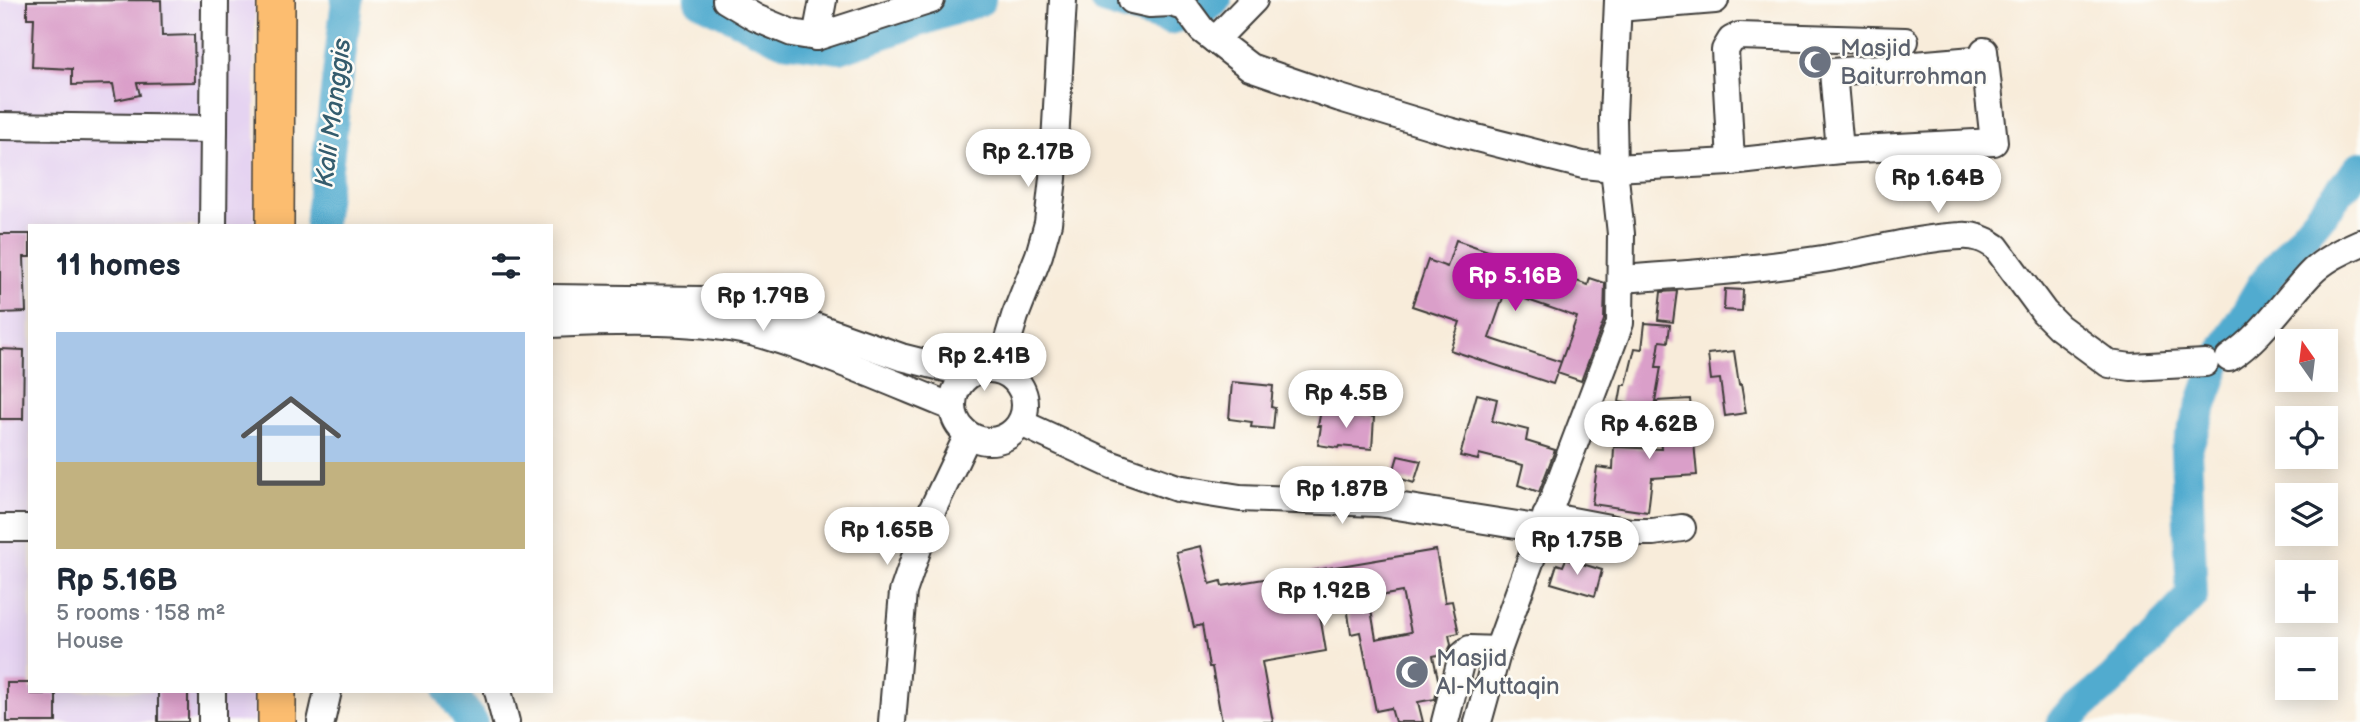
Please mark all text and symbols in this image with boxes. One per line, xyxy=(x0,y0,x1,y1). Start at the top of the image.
place label: Masjid Baiturrohman xyxy=(1840,34,1987,91)
water label: Kali Manggis xyxy=(310,37,359,189)
mosque icon: Masjid Baiturrohman xyxy=(1796,43,1834,81)
pin: Rp 2.17B xyxy=(956,130,1100,189)
text: Rp 2.17B xyxy=(982,138,1074,166)
pin: Rp 1.64B xyxy=(1866,156,2010,215)
text: Rp 1.64B xyxy=(1891,164,1985,192)
icon: filters xyxy=(487,247,525,285)
text: 11 homes xyxy=(56,248,180,284)
pin: Rp 5.16B xyxy=(1443,254,1587,313)
text: Rp 5.16B xyxy=(1468,262,1562,290)
pin: Rp 1.79B xyxy=(691,274,835,333)
text: Rp 1.79B xyxy=(717,282,809,310)
north arrow xyxy=(2275,329,2338,392)
map controls xyxy=(2275,329,2338,700)
pin: Rp 2.41B xyxy=(912,334,1056,393)
text: Rp 2.41B xyxy=(938,342,1031,370)
pin: Rp 4.5B xyxy=(1281,370,1411,430)
icon: home xyxy=(228,378,354,504)
text: Rp 4.5B xyxy=(1304,379,1388,407)
pin: Rp 4.62B xyxy=(1577,402,1721,461)
button: locate xyxy=(2275,406,2338,469)
text: Rp 4.62B xyxy=(1600,410,1698,438)
pin: Rp 1.87B xyxy=(1270,466,1414,526)
text: Rp 1.87B xyxy=(1296,475,1388,503)
button: layers xyxy=(2275,483,2338,546)
pin: Rp 1.65B xyxy=(815,508,959,567)
text: Rp 1.65B xyxy=(840,516,934,544)
pin: Rp 1.75B xyxy=(1505,518,1649,577)
text: Rp 1.75B xyxy=(1531,526,1623,554)
button: + xyxy=(2275,560,2338,623)
text: Rp 5.16B xyxy=(56,563,178,599)
pin: Rp 1.92B xyxy=(1252,568,1396,628)
text: Rp 1.92B xyxy=(1277,577,1371,605)
text: 5 rooms · 158 m² xyxy=(56,599,225,627)
text: House xyxy=(56,627,123,655)
button: − xyxy=(2275,637,2338,700)
place label: Masjid Al-Muttaqin xyxy=(1436,644,1560,701)
mosque icon: Masjid Al-Muttaqin xyxy=(1393,653,1431,691)

